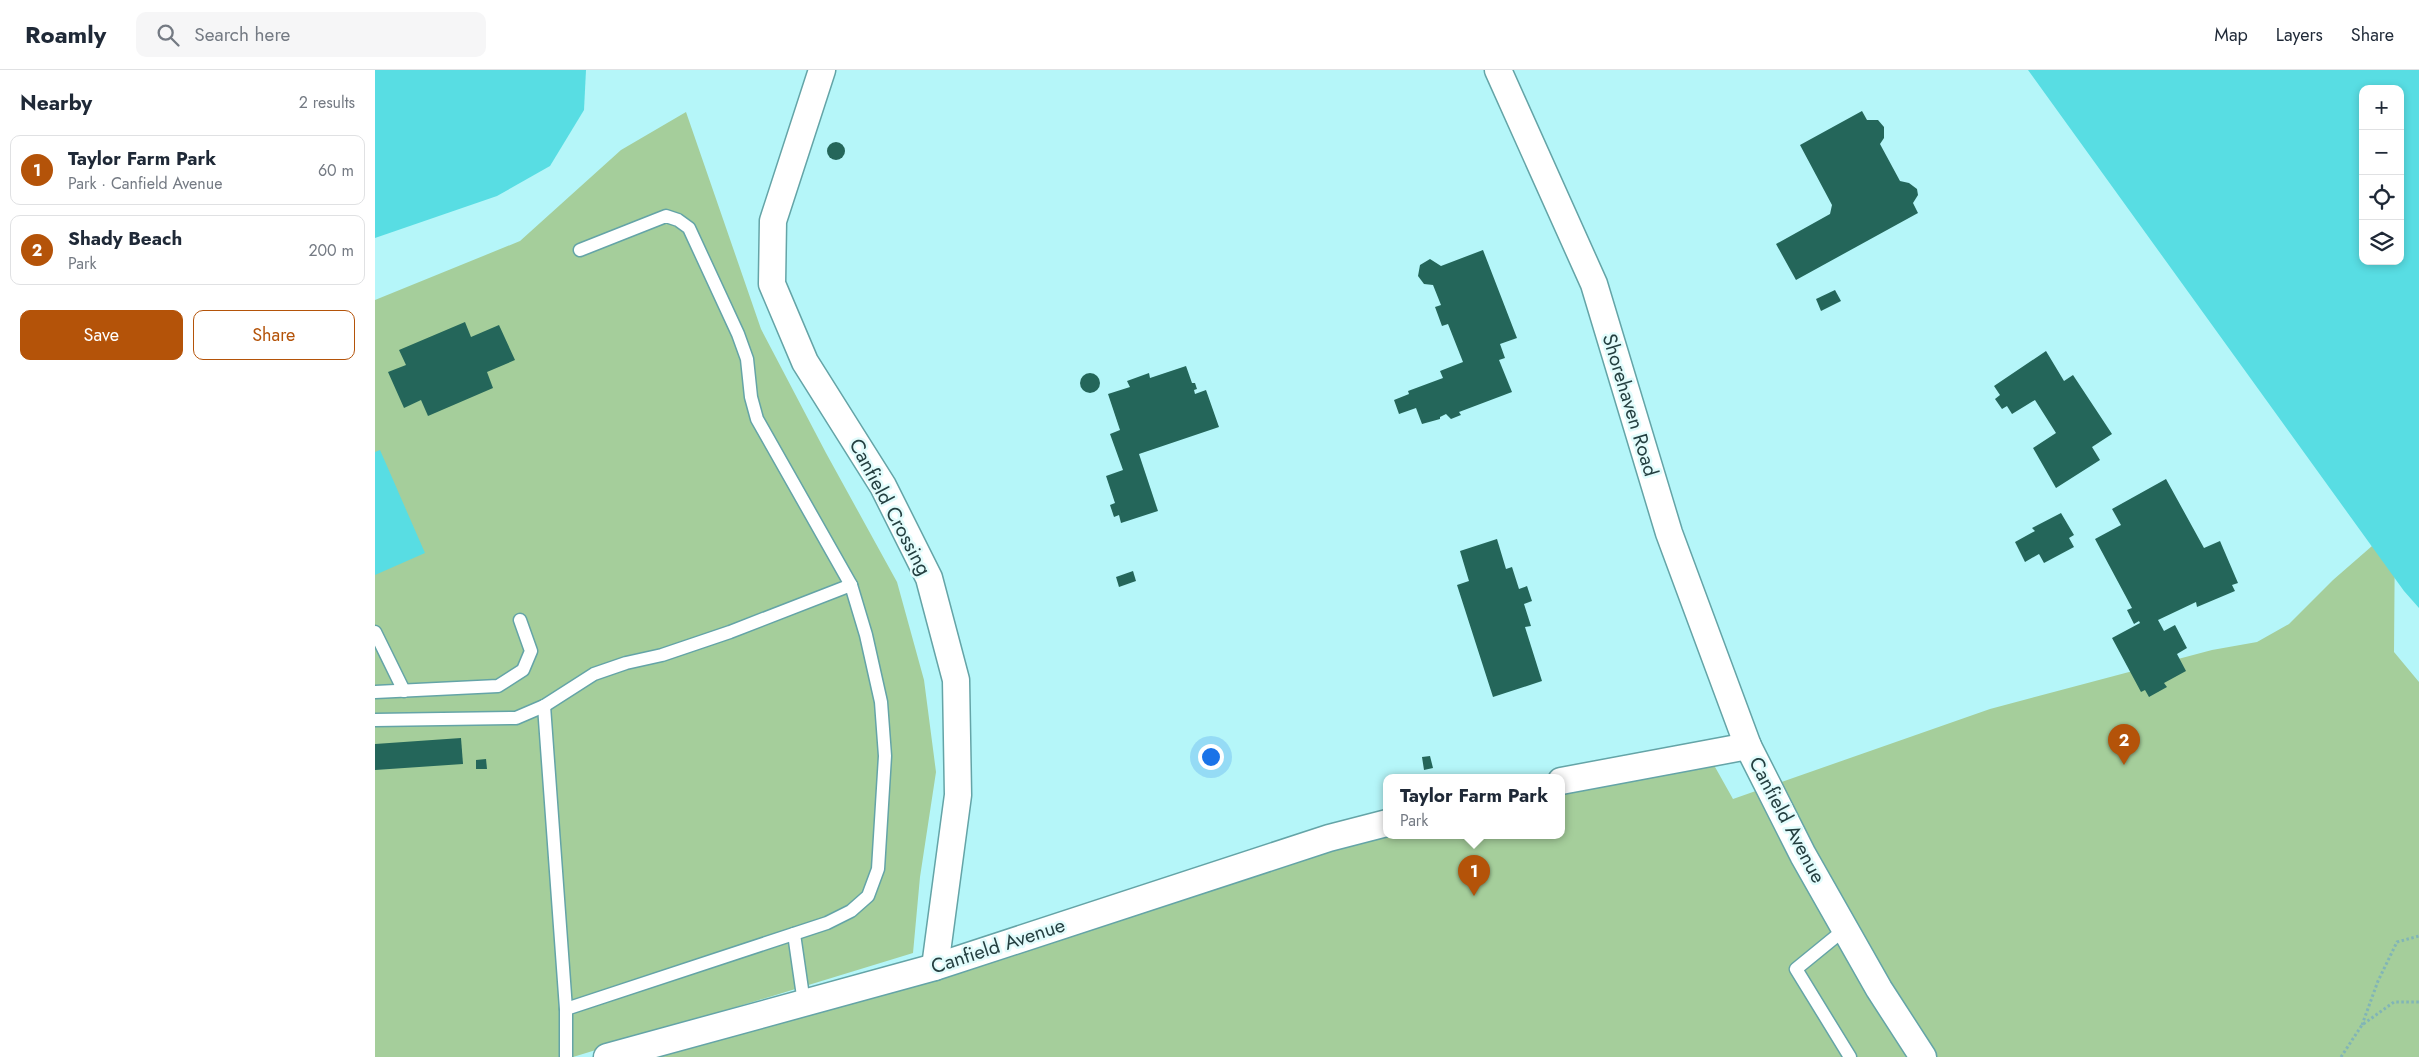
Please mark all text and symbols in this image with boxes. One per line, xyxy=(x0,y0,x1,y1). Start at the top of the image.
search box xyxy=(136,12,486,57)
text: Roamly xyxy=(25,17,106,52)
icon: search xyxy=(154,21,182,49)
text: Search here xyxy=(194,21,290,48)
text: Map xyxy=(2214,22,2248,48)
text: Layers xyxy=(2276,22,2323,48)
text: Share xyxy=(2351,22,2394,48)
map controls xyxy=(2359,85,2404,265)
button: + xyxy=(2359,85,2404,130)
text: Nearby xyxy=(20,88,92,118)
text: 2 results xyxy=(299,91,355,114)
button: − xyxy=(2359,130,2404,175)
text: Taylor Farm Park xyxy=(68,145,216,172)
text: 1 xyxy=(33,159,41,182)
text: 60 m xyxy=(318,159,354,182)
text: Park · Canfield Avenue xyxy=(68,172,222,195)
button: locate xyxy=(2359,175,2404,220)
button: layers xyxy=(2359,220,2404,265)
text: Shady Beach xyxy=(68,225,182,252)
text: 2 xyxy=(32,239,42,262)
text: 200 m xyxy=(308,239,354,262)
text: Park xyxy=(68,252,97,275)
button: Save xyxy=(20,310,183,360)
button: Share xyxy=(193,310,355,360)
street label: Shorehaven Road xyxy=(1595,330,1665,480)
street label: Canfield Crossing xyxy=(842,433,938,581)
pin: 2 xyxy=(2108,724,2140,765)
your location xyxy=(1198,744,1224,770)
street label: Canfield Avenue xyxy=(1741,752,1833,888)
popup xyxy=(1383,774,1565,839)
text: Taylor Farm Park xyxy=(1400,782,1548,809)
text: Park xyxy=(1400,809,1428,832)
pin: 1 xyxy=(1458,855,1490,896)
street label: Canfield Avenue xyxy=(927,911,1069,981)

